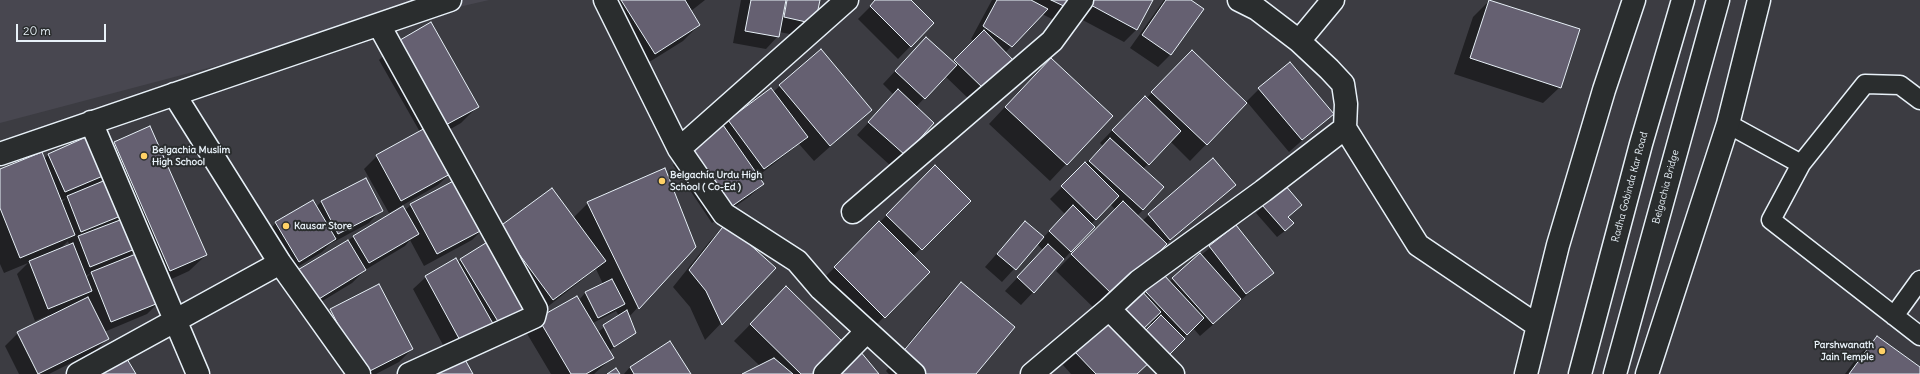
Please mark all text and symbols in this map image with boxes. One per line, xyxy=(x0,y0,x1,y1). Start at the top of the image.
scale bar xyxy=(18,16,108,42)
text: 20 m xyxy=(23,23,51,38)
street label: Radha Gobinda Kar Road xyxy=(1609,130,1651,244)
place label: Belgachia Muslim High School xyxy=(152,144,230,168)
street label: Belgachia Bridge xyxy=(1650,149,1682,225)
marker: Belgachia Muslim High School xyxy=(139,151,149,161)
place label: Belgachia Urdu High School ( Co-Ed ) xyxy=(670,169,762,192)
marker: Belgachia Urdu High School ( Co-Ed ) xyxy=(657,176,667,186)
place label: Kausar Store xyxy=(294,220,352,232)
marker: Kausar Store xyxy=(281,221,291,231)
place label: Parshwanath Jain Temple xyxy=(1814,339,1874,362)
marker: Parshwanath Jain Temple xyxy=(1877,346,1887,356)

